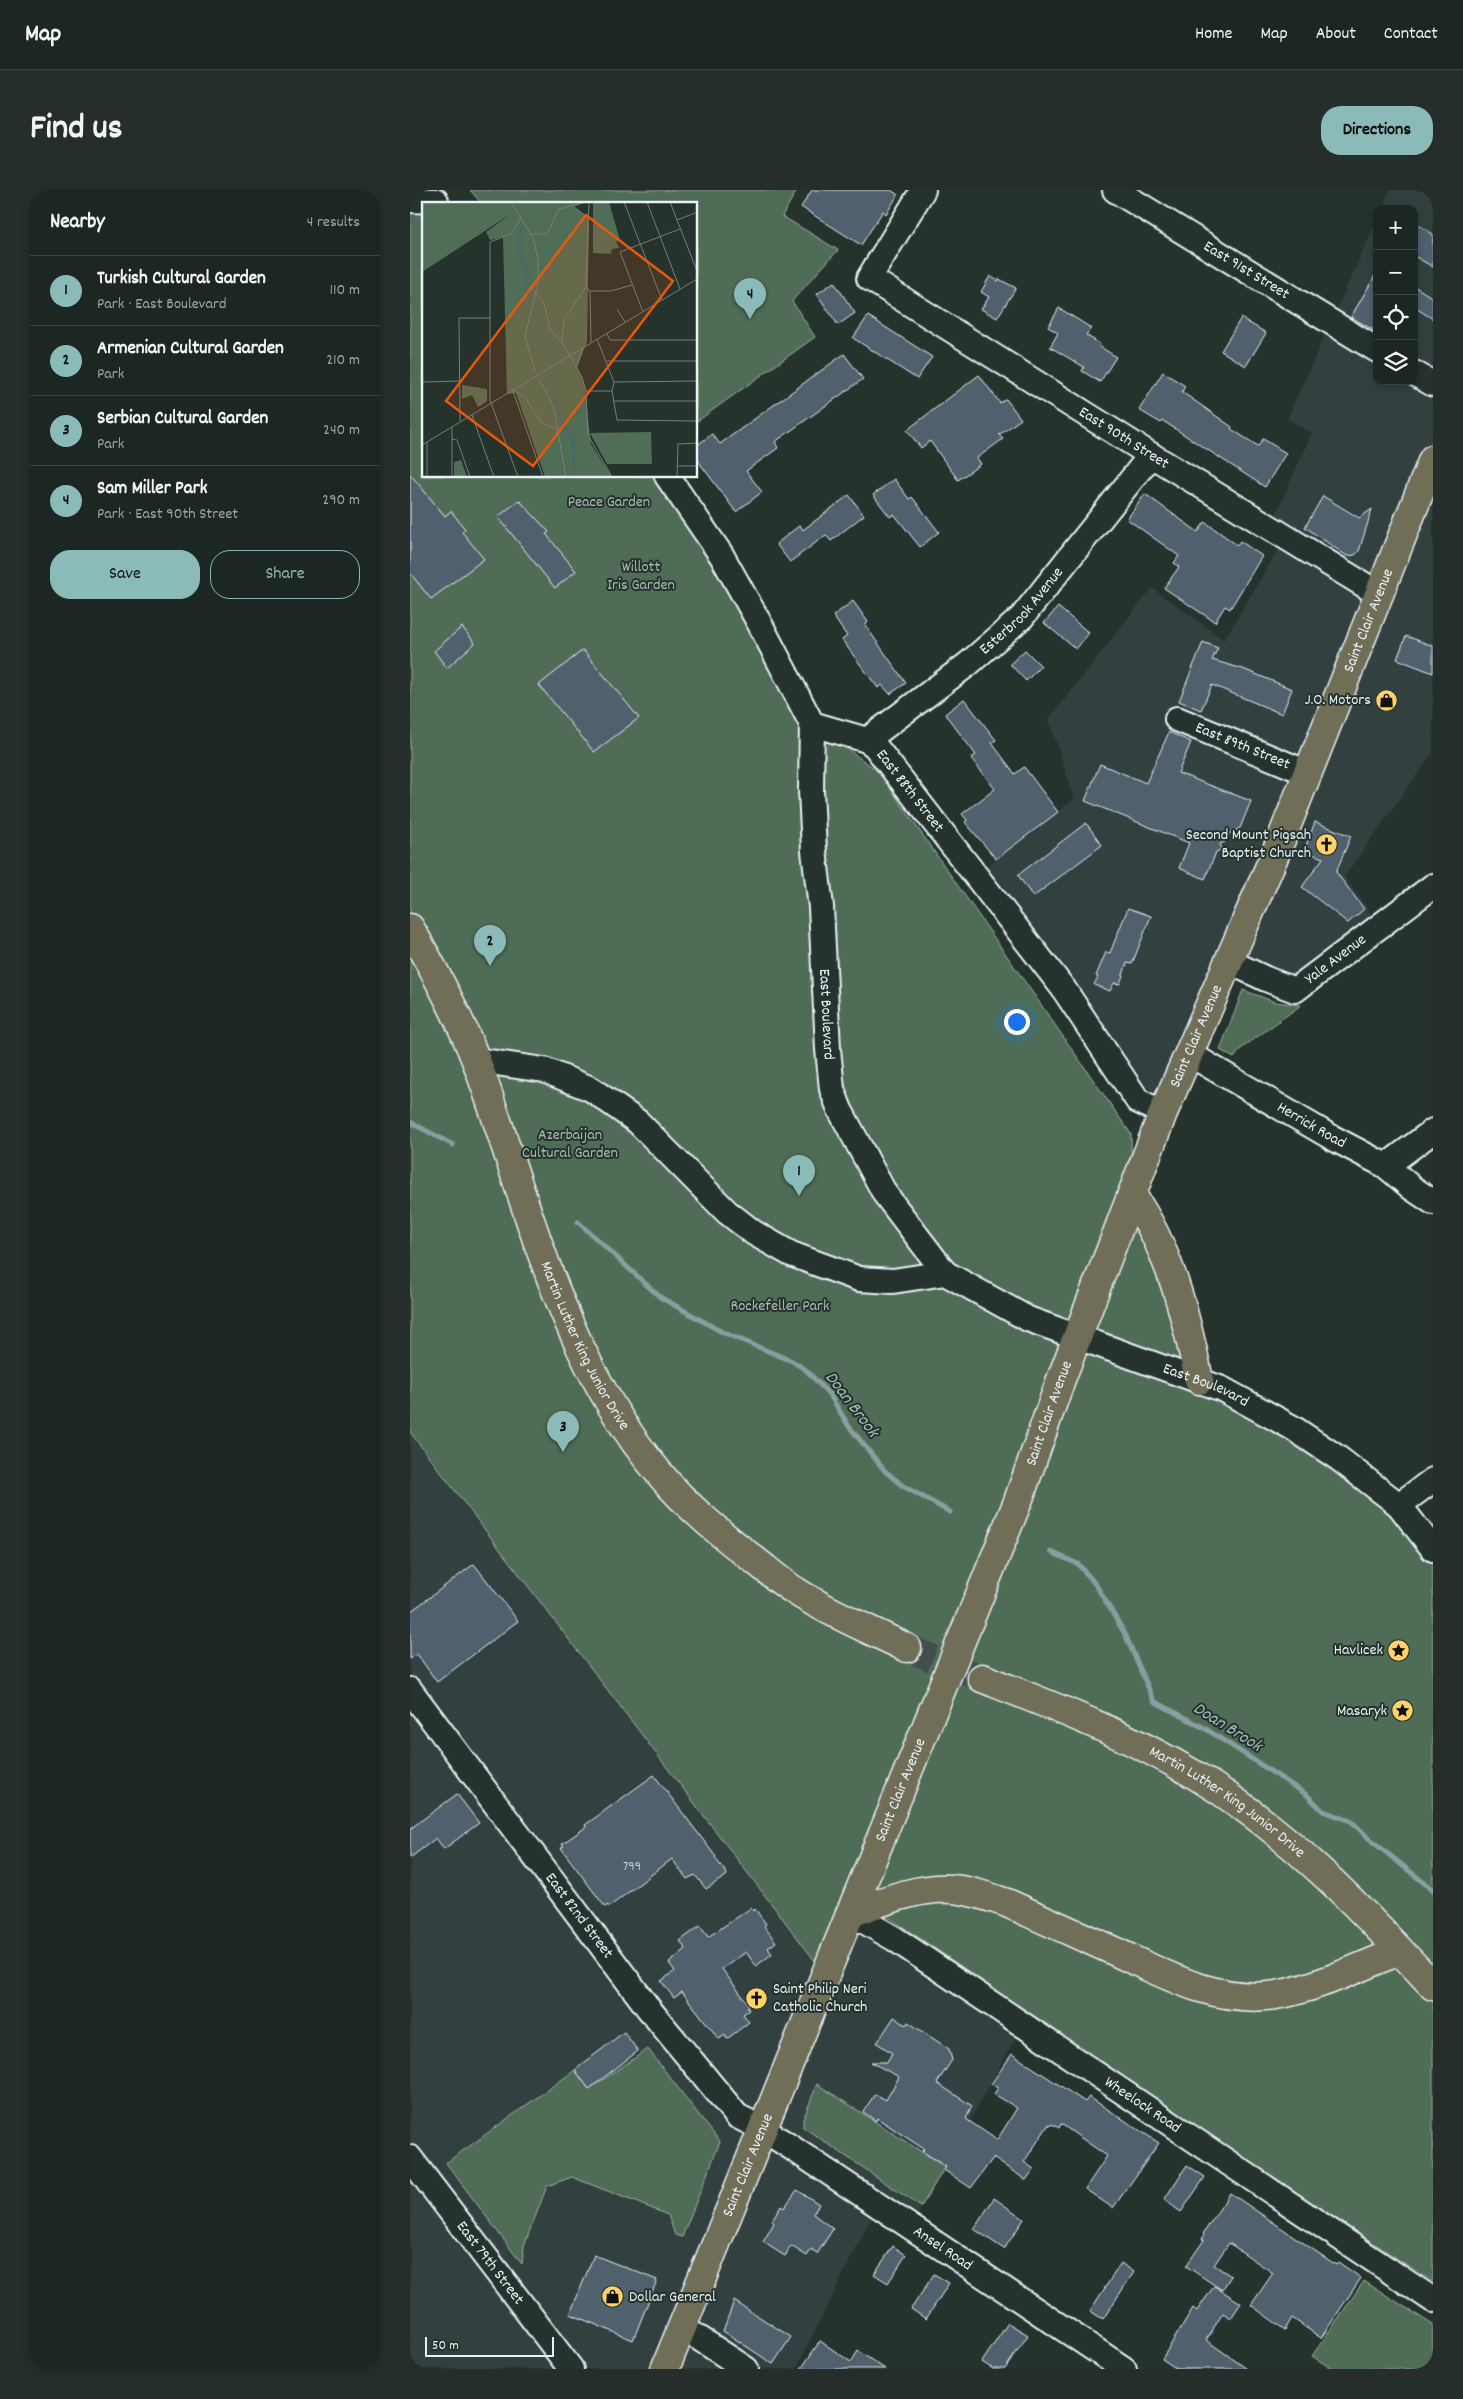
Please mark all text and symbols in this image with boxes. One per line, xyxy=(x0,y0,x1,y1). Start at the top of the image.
text: Map xyxy=(25,18,61,52)
text: Home xyxy=(1195,22,1232,47)
text: Map xyxy=(1260,22,1288,47)
text: About xyxy=(1316,22,1356,47)
text: Contact xyxy=(1384,22,1438,47)
text: Find us xyxy=(30,105,122,155)
button: Directions xyxy=(1321,106,1433,155)
inset map xyxy=(422,202,698,478)
map controls xyxy=(1373,205,1418,385)
button: + xyxy=(1373,205,1418,250)
text: Nearby xyxy=(50,208,105,238)
text: 4 results xyxy=(307,211,360,234)
street label: East 91st Street xyxy=(1199,235,1294,305)
button: − xyxy=(1373,250,1418,295)
text: Turkish Cultural Garden xyxy=(97,266,266,293)
pin: 4 xyxy=(734,278,766,319)
text: 1 xyxy=(64,279,68,302)
text: 110 m xyxy=(330,279,360,302)
text: Park · East Boulevard xyxy=(97,293,226,316)
button: locate xyxy=(1373,295,1418,340)
text: Armenian Cultural Garden xyxy=(97,336,284,363)
button: layers xyxy=(1373,340,1418,385)
text: 2 xyxy=(63,349,70,372)
text: 210 m xyxy=(326,349,360,372)
text: Park xyxy=(97,363,124,386)
street label: East 90th Street xyxy=(1074,401,1174,475)
text: Serbian Cultural Garden xyxy=(97,406,268,433)
text: 3 xyxy=(62,419,70,442)
text: 240 m xyxy=(323,419,360,442)
text: Park xyxy=(97,433,124,456)
text: Sam Miller Park xyxy=(97,476,208,503)
text: 4 xyxy=(63,489,69,512)
text: 290 m xyxy=(322,489,360,512)
park label: Peace Garden xyxy=(568,491,650,514)
text: Park · East 90th Street xyxy=(97,503,238,526)
button: Save xyxy=(50,550,200,599)
button: Share xyxy=(210,550,360,599)
park label: Willott Iris Garden xyxy=(607,556,675,597)
street label: Esterbrook Avenue xyxy=(974,562,1069,660)
street label: Saint Clair Avenue xyxy=(1337,565,1400,676)
shop icon: J.O. Motors xyxy=(1375,688,1399,712)
place label: J.O. Motors xyxy=(1305,689,1371,712)
street label: East 89th Street xyxy=(1192,716,1294,776)
street label: East 88th Street xyxy=(870,745,950,838)
place label: Second Mount Pigsah Baptist Church xyxy=(1186,824,1311,865)
church icon: Second Mount Pigsah Baptist Church xyxy=(1315,832,1339,856)
pin: 2 xyxy=(474,925,506,966)
street label: Yale Avenue xyxy=(1300,929,1371,990)
street label: East Boulevard xyxy=(813,968,841,1061)
street label: Saint Clair Avenue xyxy=(1164,981,1229,1091)
your location xyxy=(1004,1009,1030,1035)
street label: Herrick Road xyxy=(1272,1096,1350,1154)
park label: Azerbaijan Cultural Garden xyxy=(522,1124,618,1165)
pin: 1 xyxy=(783,1155,815,1196)
street label: Martin Luther King Junior Drive xyxy=(534,1258,635,1435)
park label: Rockefeller Park xyxy=(730,1295,830,1318)
street label: Saint Clair Avenue xyxy=(1020,1357,1079,1469)
street label: East Boulevard xyxy=(1160,1357,1253,1413)
water label: Doan Brook xyxy=(818,1367,885,1444)
pin: 3 xyxy=(547,1411,579,1452)
place icon: Havlicek xyxy=(1387,1638,1411,1662)
place label: Havlicek xyxy=(1334,1639,1383,1662)
water label: Doan Brook xyxy=(1188,1697,1268,1760)
place icon: Masaryk xyxy=(1391,1699,1415,1723)
place label: Masaryk xyxy=(1337,1700,1387,1723)
street label: Saint Clair Avenue xyxy=(869,1735,932,1845)
street label: Martin Luther King Junior Drive xyxy=(1145,1740,1310,1864)
house number: 799 xyxy=(623,1857,641,1877)
street label: East 82nd Street xyxy=(539,1868,619,1963)
place label: Saint Philip Neri Catholic Church xyxy=(773,1978,867,2019)
church icon: Saint Philip Neri Catholic Church xyxy=(745,1986,769,2010)
street label: Wheelock Road xyxy=(1099,2071,1185,2139)
street label: Saint Clair Avenue xyxy=(716,2110,779,2221)
street label: East 79th Street xyxy=(450,2216,530,2310)
street label: Ansel Road xyxy=(908,2220,977,2277)
shop icon: Dollar General xyxy=(601,2285,625,2309)
place label: Dollar General xyxy=(629,2286,716,2309)
scale bar xyxy=(425,2334,554,2357)
text: 50 m xyxy=(432,2336,459,2356)

